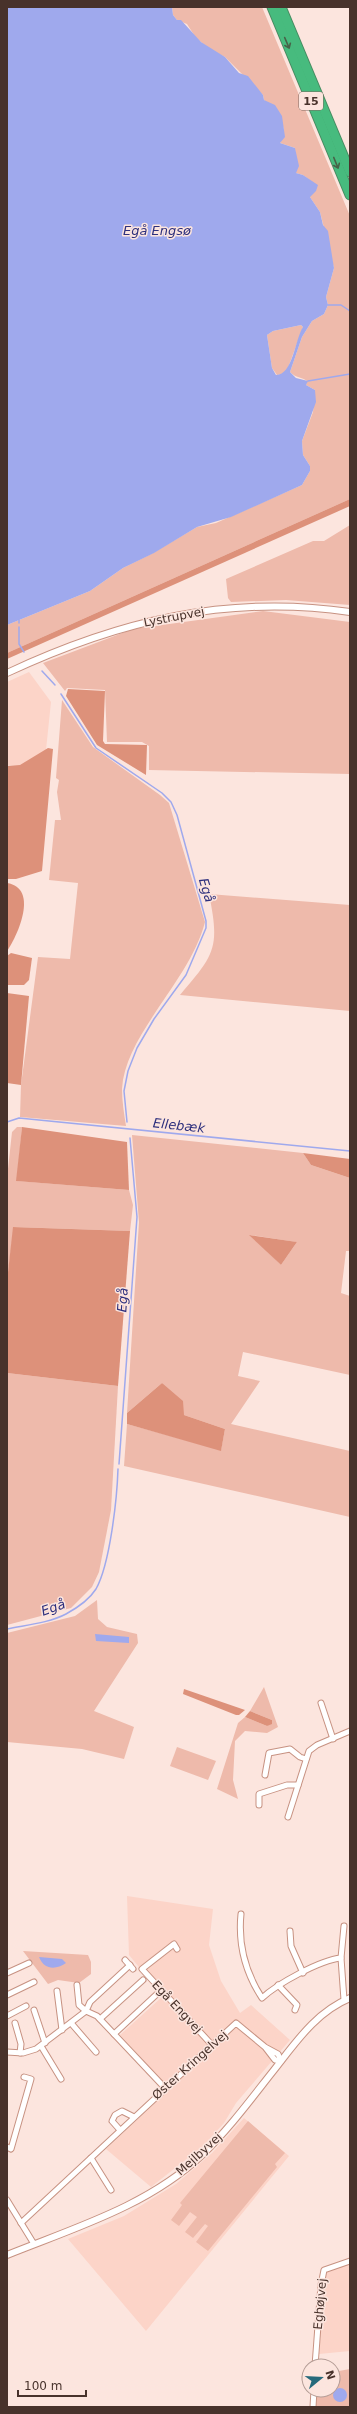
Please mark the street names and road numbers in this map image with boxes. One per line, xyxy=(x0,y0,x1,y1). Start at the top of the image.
road number: 15 xyxy=(299,92,323,110)
street label: Lystrupvej xyxy=(142,604,206,630)
street label: Egå Engvej xyxy=(149,1978,205,2036)
street label: Øster Kringelvej xyxy=(149,2028,231,2102)
street label: Mejlbyvej xyxy=(173,2130,225,2178)
street label: Eghøjvej xyxy=(311,2278,329,2330)

